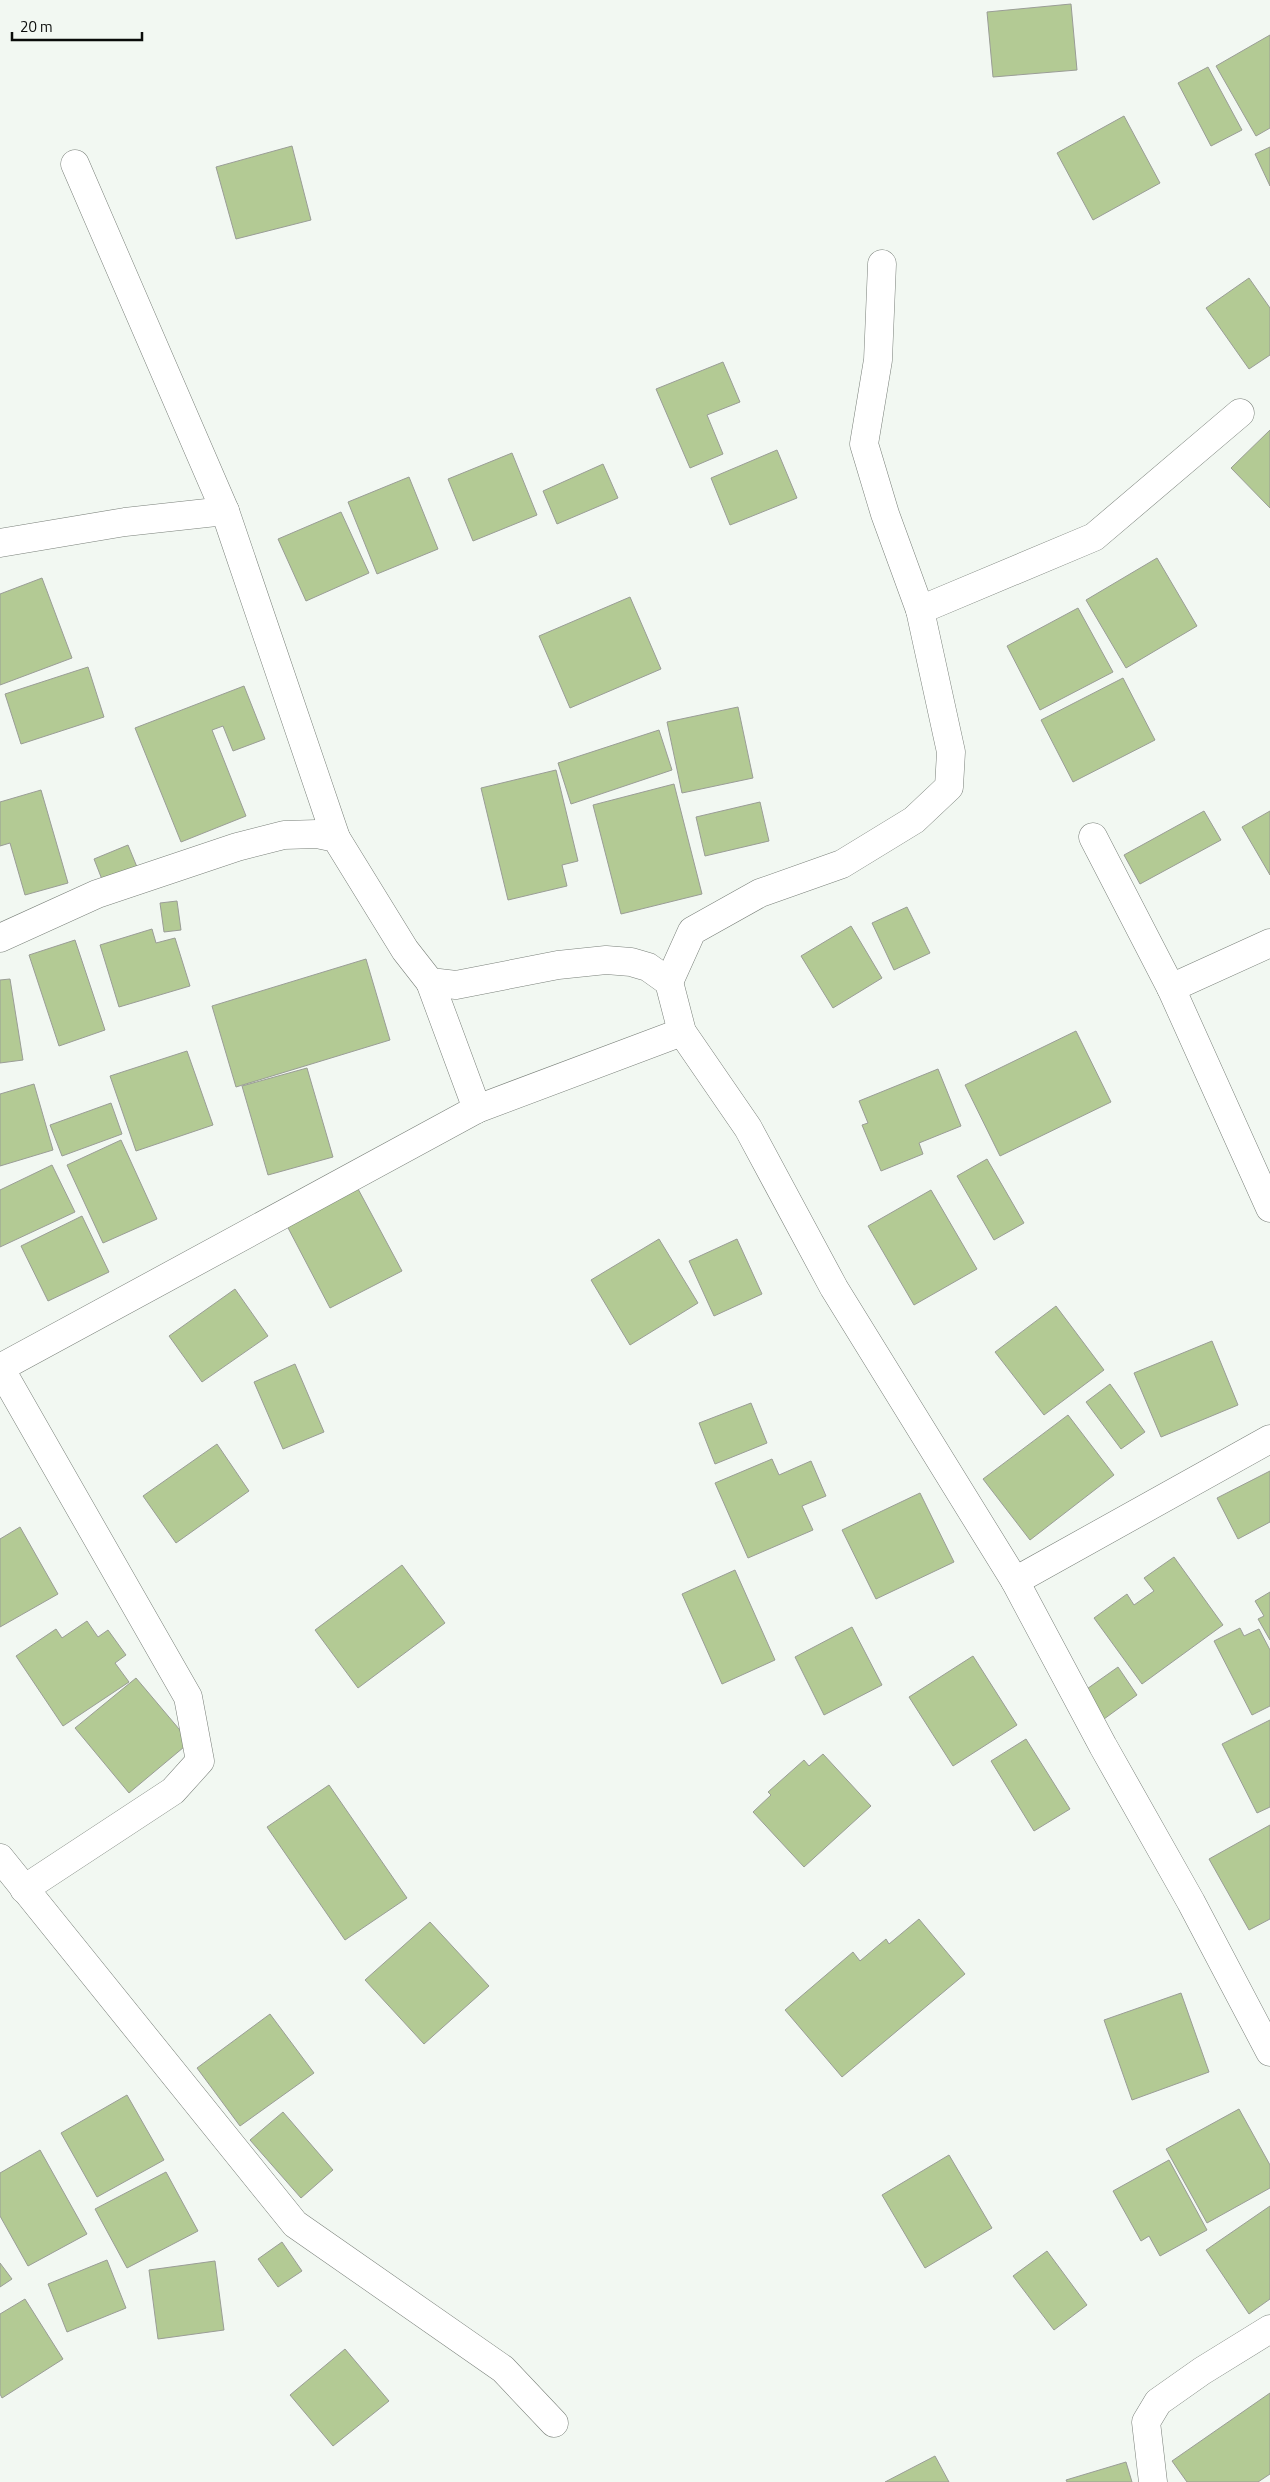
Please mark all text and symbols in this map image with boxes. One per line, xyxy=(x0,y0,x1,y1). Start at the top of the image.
scale bar xyxy=(12,10,142,42)
text: 20 m xyxy=(20,15,53,38)

